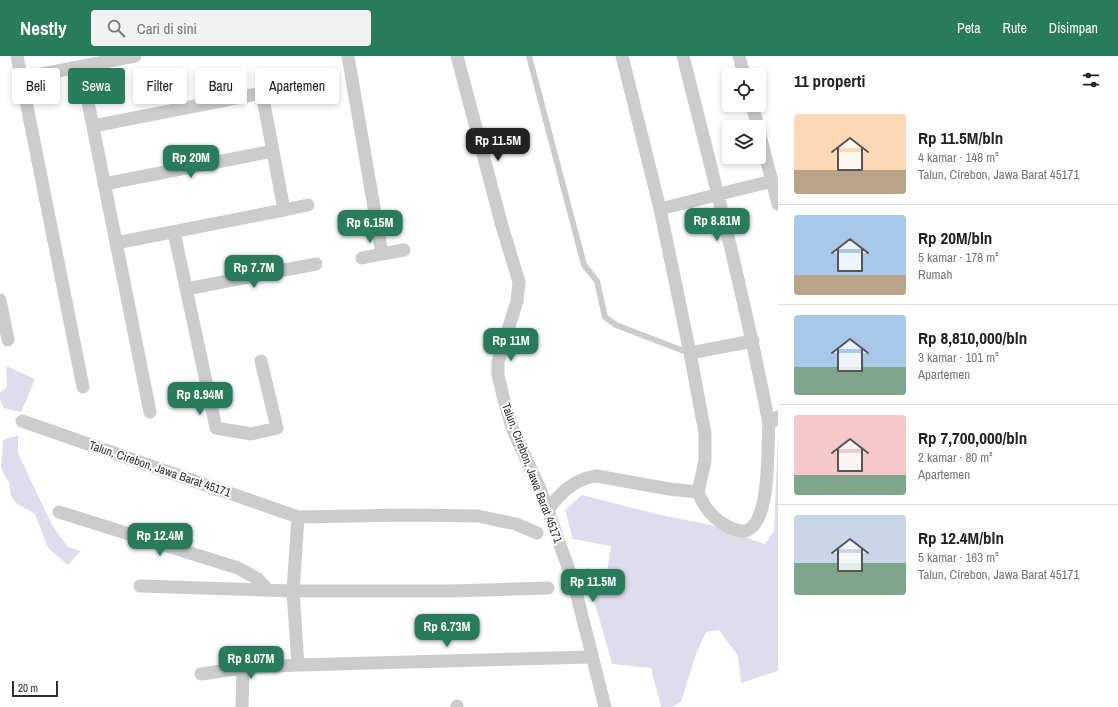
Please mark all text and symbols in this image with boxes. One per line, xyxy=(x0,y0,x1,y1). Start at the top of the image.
search box xyxy=(91,10,371,46)
text: Nestly xyxy=(20,15,67,41)
icon: search xyxy=(105,17,127,39)
text: Cari di sini xyxy=(137,18,197,39)
text: Peta xyxy=(957,19,981,37)
text: Rute xyxy=(1003,19,1027,37)
text: Disimpan xyxy=(1049,19,1098,37)
chip: Beli xyxy=(12,68,60,104)
chip: Sewa xyxy=(68,68,125,104)
chip: Filter xyxy=(133,68,187,104)
chip: Baru xyxy=(195,68,247,104)
chip: Apartemen xyxy=(255,68,339,104)
map controls xyxy=(722,68,766,164)
button: locate xyxy=(722,68,766,112)
text: 11 properti xyxy=(794,69,865,92)
icon: filters xyxy=(1080,69,1102,91)
button: layers xyxy=(722,120,766,164)
text: Rp 11.5M/bln xyxy=(918,126,1003,149)
pin: Rp 11.5M xyxy=(457,128,539,162)
icon: home xyxy=(826,130,874,178)
text: Rp 11.5M xyxy=(475,132,521,149)
pin: Rp 20M xyxy=(158,145,224,179)
text: Rp 20M xyxy=(172,149,210,166)
text: 4 kamar · 148 m² xyxy=(918,149,999,166)
text: Talun, Cirebon, Jawa Barat 45171 xyxy=(918,166,1079,183)
pin: Rp 8.81M xyxy=(676,208,758,242)
pin: Rp 6.15M xyxy=(329,210,411,244)
text: Rp 8.81M xyxy=(694,212,740,229)
text: Rp 6.15M xyxy=(347,214,393,231)
text: Rp 20M/bln xyxy=(918,226,992,249)
icon: home xyxy=(826,231,874,279)
text: 5 kamar · 178 m² xyxy=(918,249,999,266)
pin: Rp 7.7M xyxy=(217,255,291,289)
text: Rp 7.7M xyxy=(234,259,274,276)
text: Rumah xyxy=(918,266,952,283)
text: Rp 8,810,000/bln xyxy=(918,326,1027,349)
pin: Rp 11M xyxy=(478,328,544,362)
icon: home xyxy=(826,331,874,379)
text: Rp 11M xyxy=(492,332,530,349)
text: 3 kamar · 101 m² xyxy=(918,349,999,366)
text: Apartemen xyxy=(918,366,970,383)
pin: Rp 8.94M xyxy=(159,382,241,416)
text: Rp 8.94M xyxy=(177,386,223,403)
street label: Talun, Cirebon, Jawa Barat 45171 xyxy=(498,401,566,546)
text: Rp 7,700,000/bln xyxy=(918,426,1027,449)
icon: home xyxy=(826,431,874,479)
street label: Talun, Cirebon, Jawa Barat 45171 xyxy=(87,437,234,501)
text: 2 kamar · 80 m² xyxy=(918,449,993,466)
text: Apartemen xyxy=(918,466,970,483)
pin: Rp 12.4M xyxy=(119,523,201,557)
text: Rp 12.4M/bln xyxy=(918,526,1004,549)
text: Rp 12.4M xyxy=(137,527,183,544)
icon: home xyxy=(826,531,874,579)
text: 5 kamar · 163 m² xyxy=(918,549,999,566)
text: Talun, Cirebon, Jawa Barat 45171 xyxy=(918,566,1079,583)
pin: Rp 11.5M xyxy=(552,569,634,603)
text: Rp 11.5M xyxy=(570,573,616,590)
pin: Rp 6.73M xyxy=(406,614,488,648)
text: Rp 6.73M xyxy=(424,618,470,635)
pin: Rp 8.07M xyxy=(210,646,292,680)
text: Rp 8.07M xyxy=(228,650,274,667)
scale bar xyxy=(12,679,58,698)
text: 20 m xyxy=(18,681,38,695)

